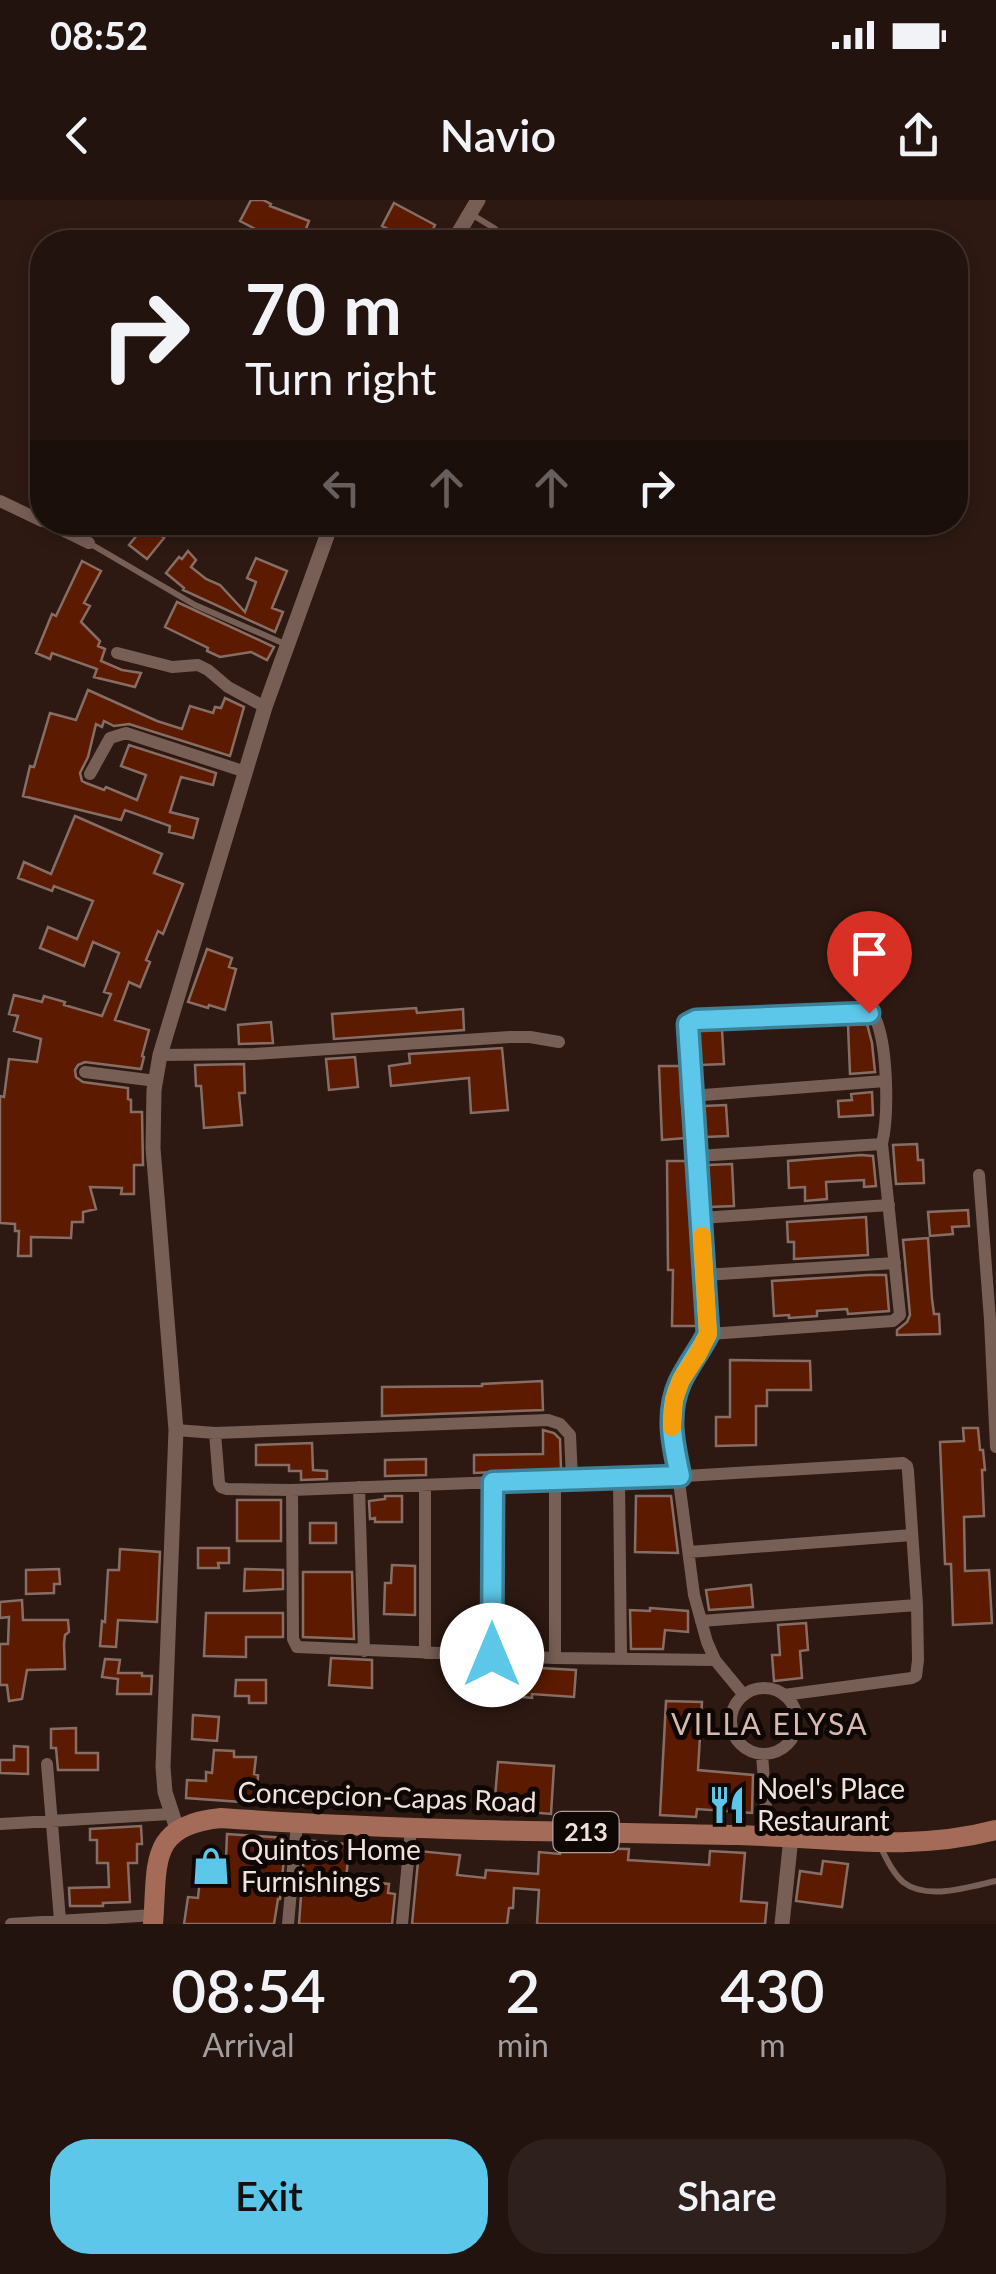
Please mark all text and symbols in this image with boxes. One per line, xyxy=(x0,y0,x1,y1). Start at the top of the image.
text: 08:52 xyxy=(50,12,148,58)
icon: back xyxy=(50,108,105,163)
text: Navio xyxy=(440,108,556,162)
icon: share xyxy=(891,108,946,163)
text: 70 m xyxy=(245,266,402,350)
icon: right xyxy=(80,270,210,400)
text: Turn right xyxy=(245,351,436,405)
icon: left xyxy=(314,460,369,515)
icon: ahead xyxy=(419,460,474,515)
icon: ahead xyxy=(524,460,579,515)
icon: right xyxy=(629,460,684,515)
pin xyxy=(827,911,912,1014)
icon: arrive xyxy=(842,926,897,981)
position arrow xyxy=(440,1603,544,1707)
district label: VILLA ELYSA xyxy=(671,1705,869,1741)
place label: Noel's Place Restaurant xyxy=(757,1771,905,1837)
street label: Concepcion-Capas Road xyxy=(237,1774,537,1818)
restaurant icon: Noel's Place Restaurant xyxy=(706,1784,748,1826)
road number: 213 xyxy=(554,1812,618,1852)
place label: Quintos Home Furnishings xyxy=(241,1832,421,1898)
shop icon: Quintos Home Furnishings xyxy=(190,1845,232,1887)
text: 08:54 xyxy=(171,1954,326,2026)
text: 2 xyxy=(506,1954,540,2026)
text: 430 xyxy=(720,1954,825,2026)
text: Arrival xyxy=(202,2025,295,2064)
text: min xyxy=(497,2025,549,2064)
text: m xyxy=(759,2025,786,2064)
button: Exit xyxy=(50,2139,488,2254)
button: Share xyxy=(508,2139,946,2254)

